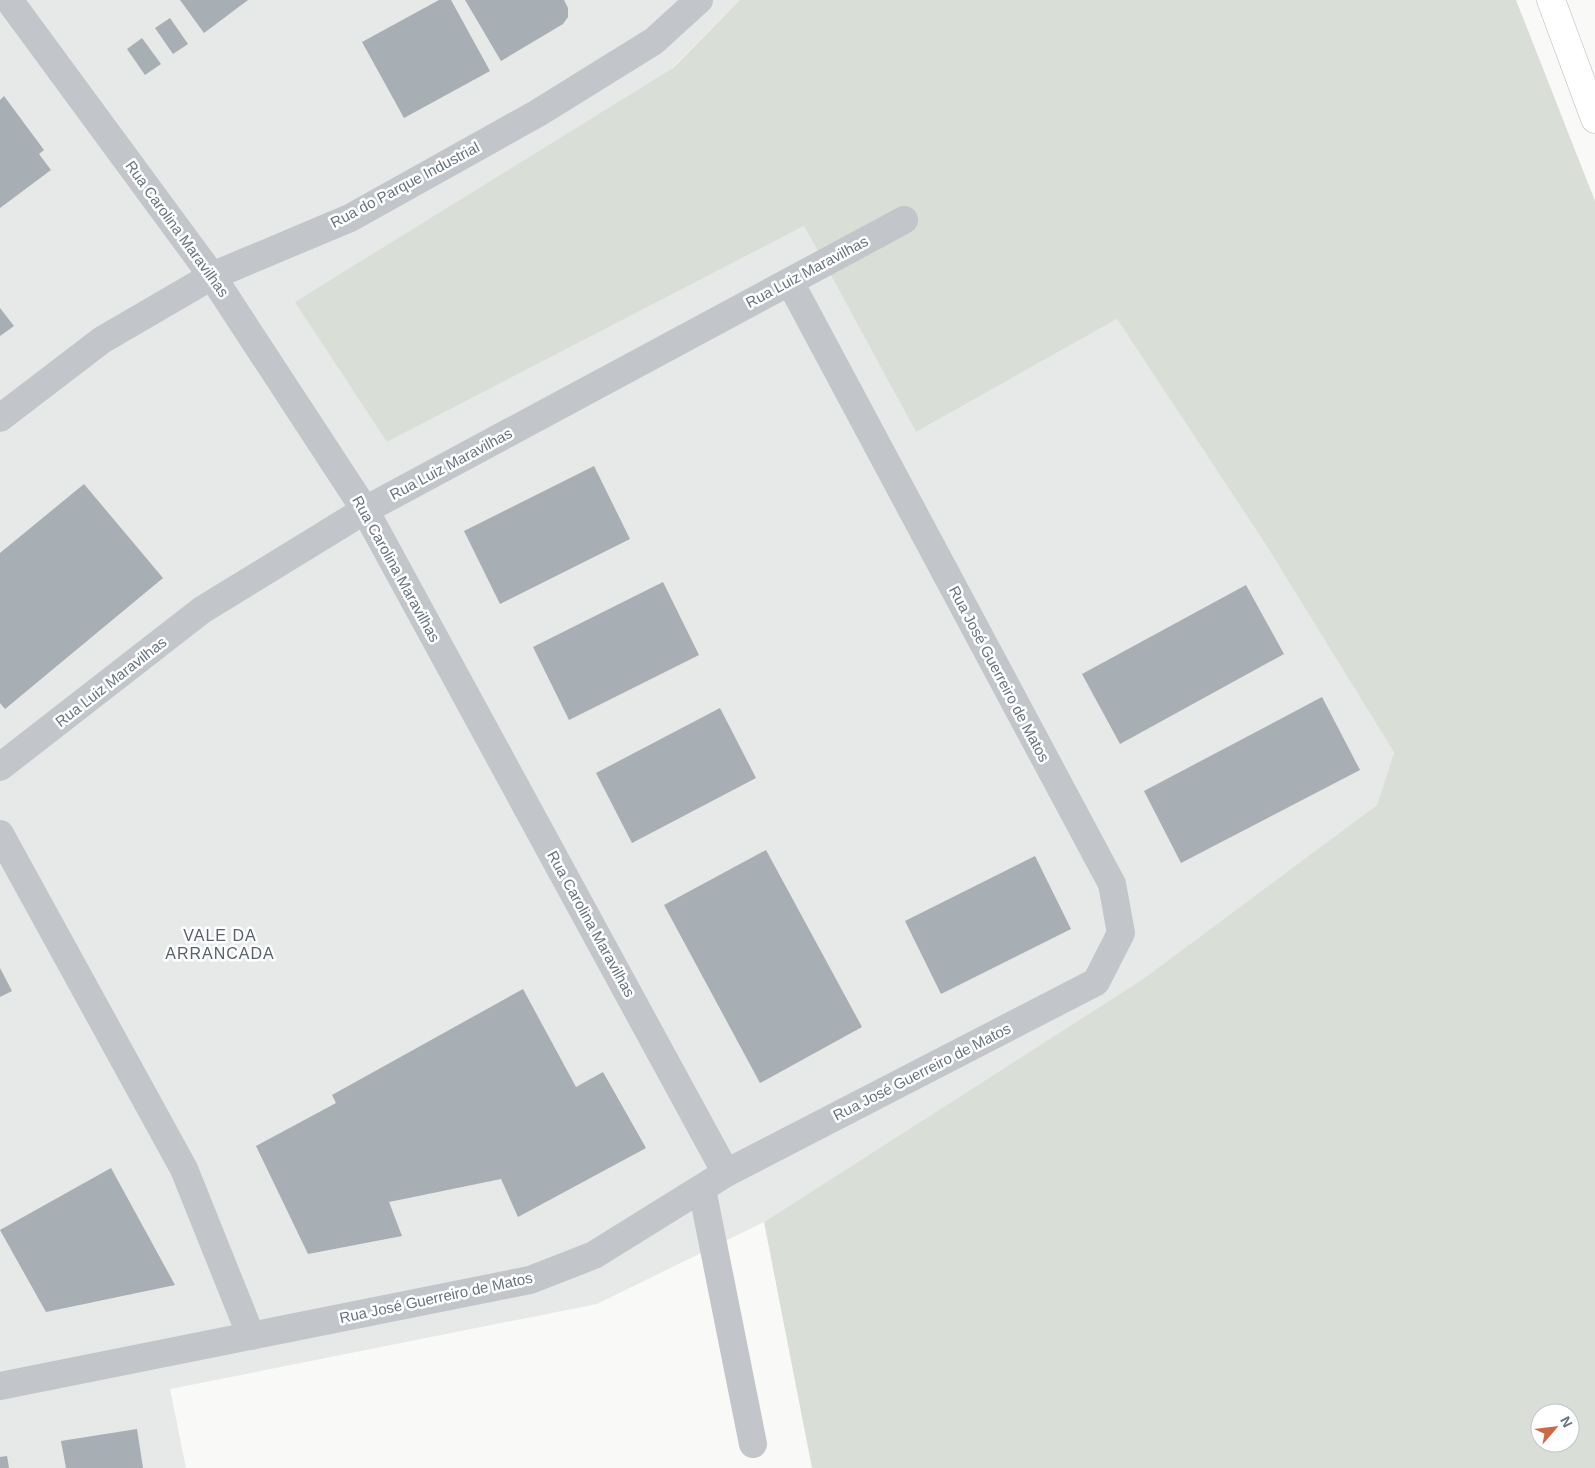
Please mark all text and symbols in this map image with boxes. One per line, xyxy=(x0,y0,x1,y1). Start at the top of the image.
street label: Rua do Parque Industrial xyxy=(328,138,482,231)
street label: Rua Carolina Maravilhas xyxy=(122,157,233,300)
street label: Rua Luiz Maravilhas xyxy=(743,232,871,311)
street label: Rua Luiz Maravilhas xyxy=(387,424,515,503)
street label: Rua Carolina Maravilhas xyxy=(349,493,444,645)
street label: Rua José Guerreiro de Matos xyxy=(946,583,1053,765)
street label: Rua Luiz Maravilhas xyxy=(52,633,169,730)
street label: Rua Carolina Maravilhas xyxy=(544,848,639,1000)
district label: VALE DA ARRANCADA xyxy=(165,927,275,962)
street label: Rua José Guerreiro de Matos xyxy=(830,1019,1013,1124)
street label: Rua José Guerreiro de Matos xyxy=(338,1269,534,1326)
north arrow xyxy=(1530,1403,1580,1453)
text: N xyxy=(1557,1414,1576,1430)

